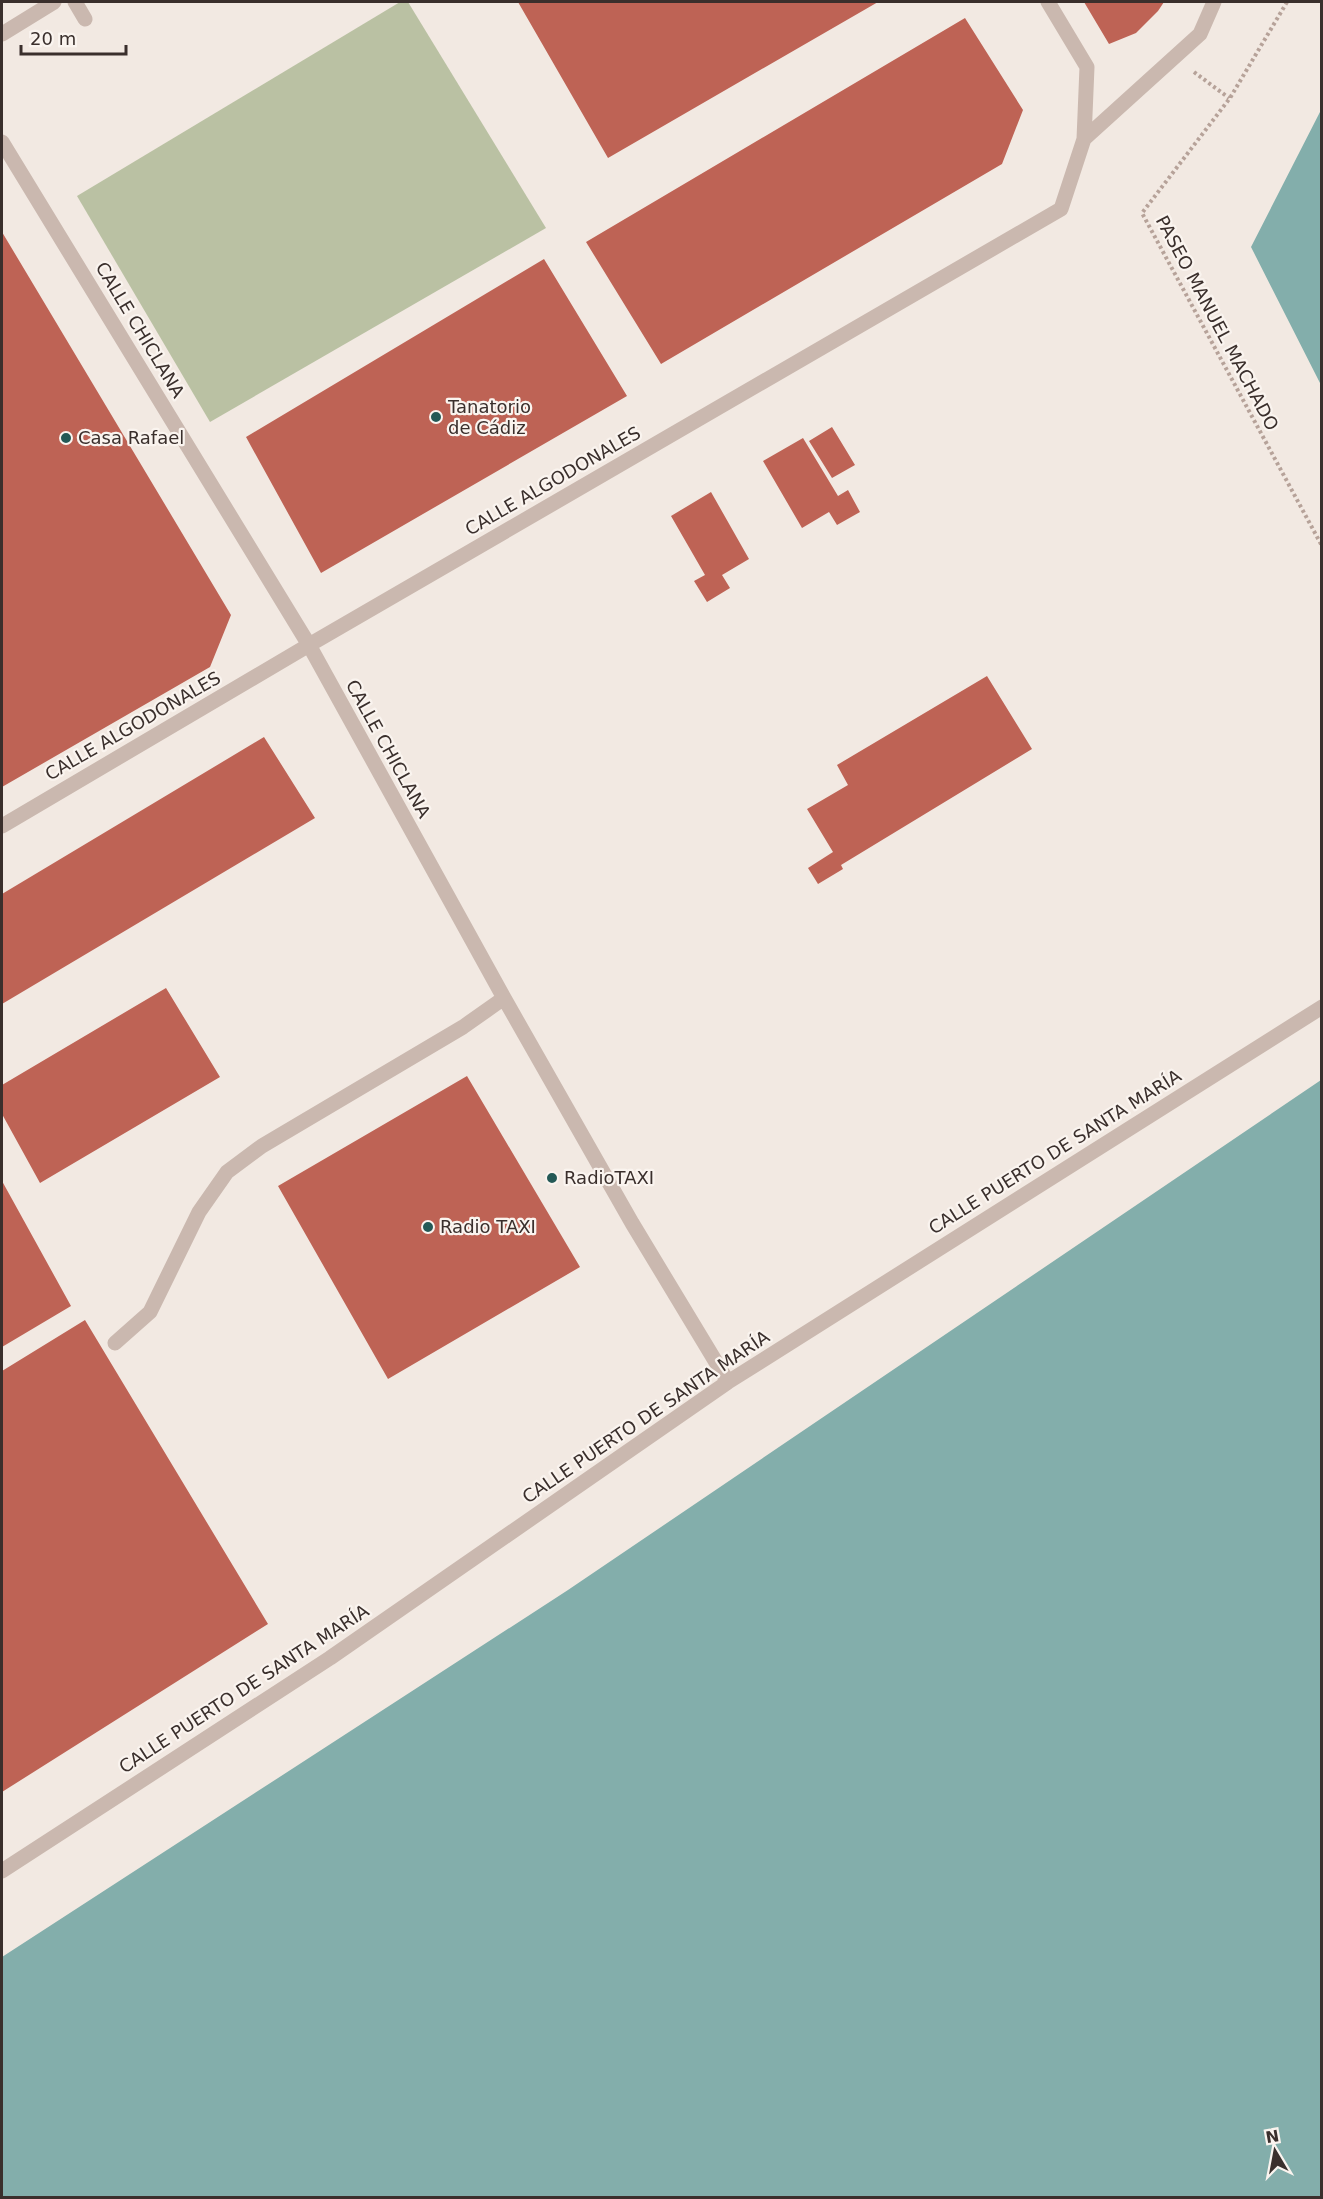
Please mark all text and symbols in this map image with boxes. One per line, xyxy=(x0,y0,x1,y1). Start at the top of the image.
scale bar xyxy=(21,18,126,56)
text: 20 m xyxy=(30,28,76,49)
street label: PASEO MANUEL MACHADO xyxy=(1152,212,1283,434)
street label: CALLE CHICLANA xyxy=(92,258,190,402)
place label: Tanatorio de Cádiz xyxy=(447,396,531,438)
marker: Tanatorio de Cádiz xyxy=(429,410,443,424)
street label: CALLE ALGODONALES xyxy=(461,422,644,539)
place label: Casa Rafael xyxy=(78,427,184,448)
marker: Casa Rafael xyxy=(59,431,73,445)
street label: CALLE ALGODONALES xyxy=(41,667,224,784)
street label: CALLE CHICLANA xyxy=(342,676,435,822)
street label: CALLE PUERTO DE SANTA MARÍA xyxy=(925,1065,1185,1238)
place label: RadioTAXI xyxy=(564,1167,654,1188)
marker: RadioTAXI xyxy=(545,1171,559,1185)
place label: Radio TAXI xyxy=(440,1216,536,1237)
marker: Radio TAXI xyxy=(421,1220,435,1234)
street label: CALLE PUERTO DE SANTA MARÍA xyxy=(518,1325,774,1507)
street label: CALLE PUERTO DE SANTA MARÍA xyxy=(115,1599,373,1777)
north arrow xyxy=(1245,2121,1305,2181)
text: N xyxy=(1264,2126,1281,2147)

